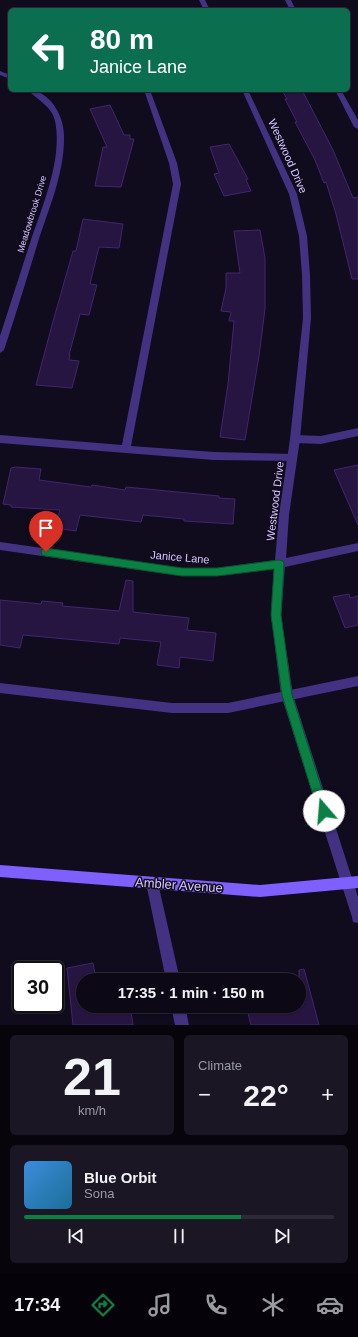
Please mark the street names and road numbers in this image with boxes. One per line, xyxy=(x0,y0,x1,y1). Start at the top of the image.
street label: Westwood Drive xyxy=(266,117,310,195)
street label: Meadowbrook Drive xyxy=(16,174,48,254)
street label: Westwood Drive xyxy=(264,461,286,541)
street label: Janice Lane xyxy=(150,548,210,566)
street label: Ambler Avenue xyxy=(135,874,223,896)

